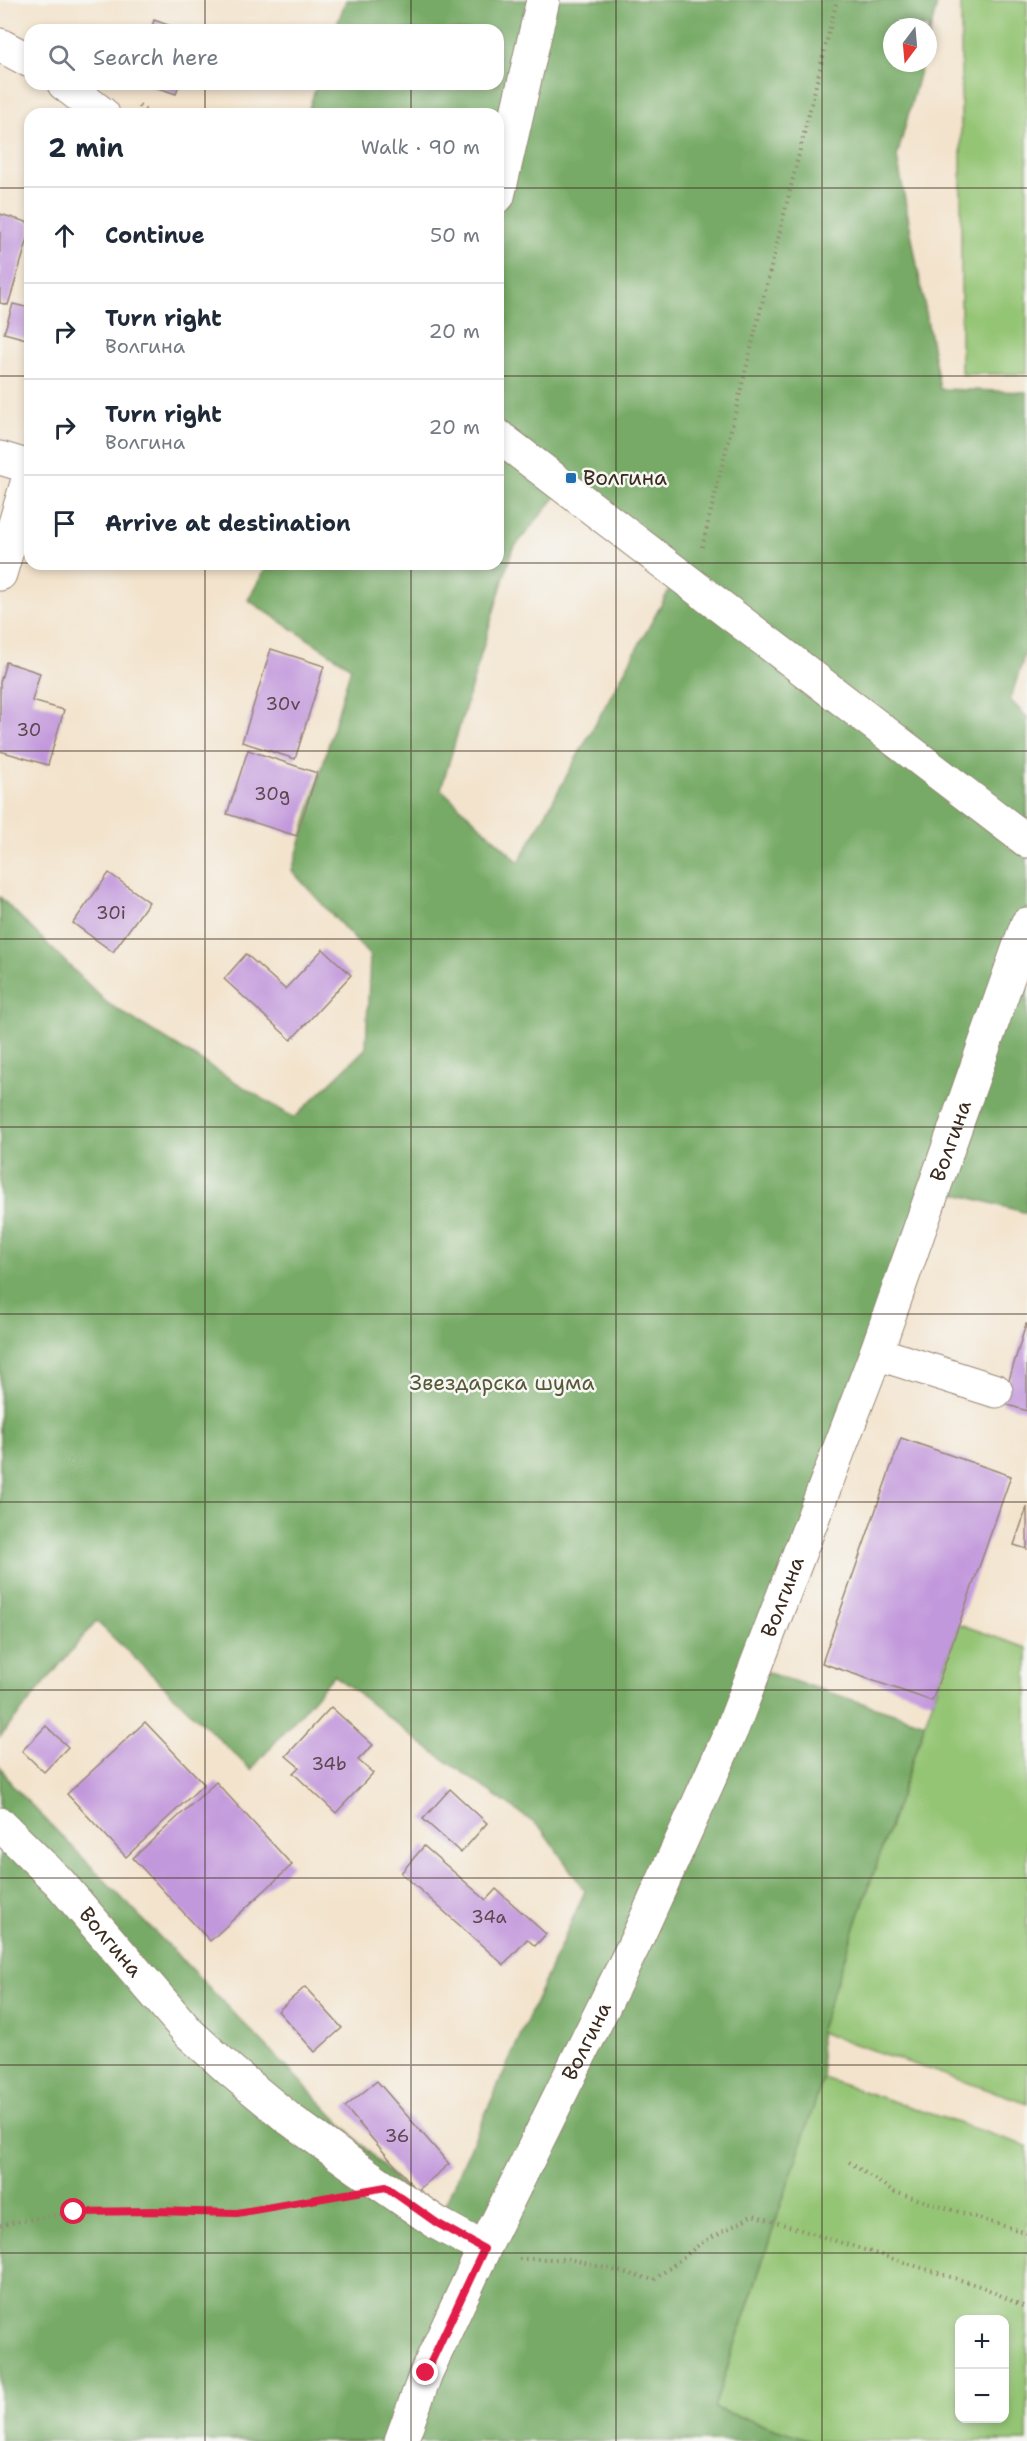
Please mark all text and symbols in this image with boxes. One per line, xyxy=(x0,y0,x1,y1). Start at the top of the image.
north arrow xyxy=(883,18,937,72)
search box xyxy=(24,24,504,90)
icon: search xyxy=(45,41,78,74)
text: Search here xyxy=(93,43,219,72)
text: 2 min xyxy=(48,130,124,165)
text: Walk · 90 m xyxy=(361,134,480,160)
icon: ahead xyxy=(48,219,81,252)
text: Continue xyxy=(105,221,205,250)
text: 50 m xyxy=(430,222,480,248)
text: Turn right xyxy=(105,304,222,333)
icon: right xyxy=(48,315,81,348)
text: 20 m xyxy=(429,318,480,344)
text: Волгина xyxy=(105,333,185,359)
text: Turn right xyxy=(105,400,222,429)
icon: right xyxy=(48,411,81,444)
text: 20 m xyxy=(429,414,480,440)
text: Волгина xyxy=(105,429,185,455)
place label: Волгина xyxy=(583,464,667,492)
marker: Волгина xyxy=(564,471,578,485)
icon: arrive xyxy=(48,507,81,540)
text: Arrive at destination xyxy=(105,509,351,538)
house number: 30v xyxy=(266,692,300,716)
house number: 30 xyxy=(17,718,41,742)
house number: 30g xyxy=(254,782,290,806)
house number: 30i xyxy=(96,901,126,925)
street label: Волгина xyxy=(923,1097,978,1185)
park label: Звездарска шума xyxy=(409,1369,595,1397)
street label: Волгина xyxy=(754,1553,811,1641)
house number: 34b xyxy=(311,1752,347,1776)
street label: Волгина xyxy=(73,1901,149,1983)
house number: 34a xyxy=(471,1905,507,1929)
street label: Волгина xyxy=(555,1997,618,2085)
house number: 36 xyxy=(385,2124,409,2148)
route start xyxy=(60,2198,86,2224)
map controls xyxy=(955,2315,1009,2423)
button: + xyxy=(955,2315,1009,2369)
route end xyxy=(412,2359,438,2385)
button: − xyxy=(955,2369,1009,2423)

